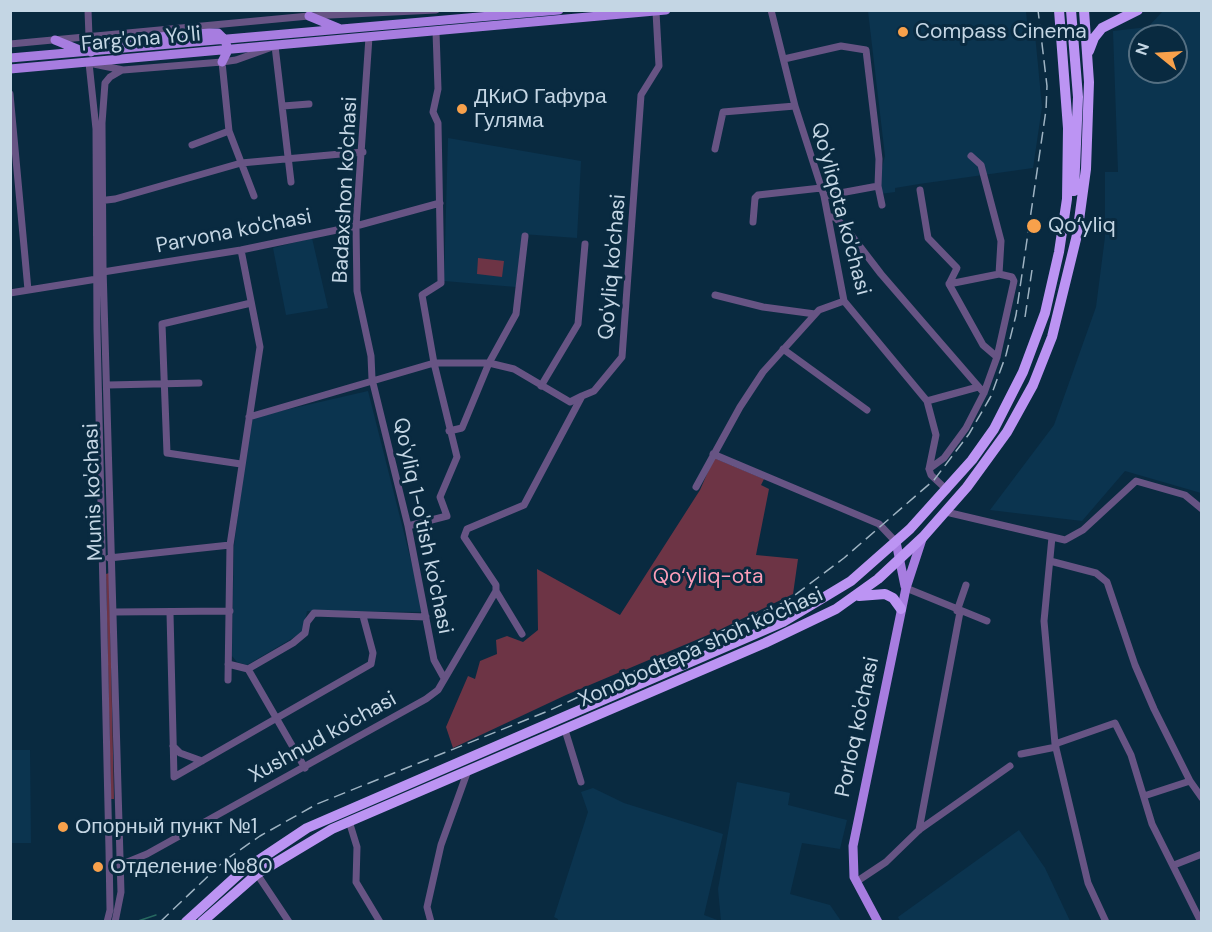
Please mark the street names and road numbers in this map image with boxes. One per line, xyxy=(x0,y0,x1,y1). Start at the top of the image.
street label: Farg'ona Yo'li xyxy=(80,22,202,58)
street label: Badaxshon ko'chasi xyxy=(329,96,363,284)
street label: Qo'yliqota ko'chasi xyxy=(805,120,875,298)
street label: Qo'yliq ko'chasi xyxy=(594,193,632,341)
street label: Parvona ko'chasi xyxy=(154,205,314,259)
street label: Qo'yliq 1-o'tish ko'chasi xyxy=(387,416,457,636)
street label: Munis ko'chasi xyxy=(79,423,109,561)
street label: Xonobodtepa shoh ko'chasi xyxy=(575,583,827,713)
street label: Porloq ko'chasi xyxy=(831,655,885,799)
street label: Xushnud ko'chasi xyxy=(245,687,401,789)

